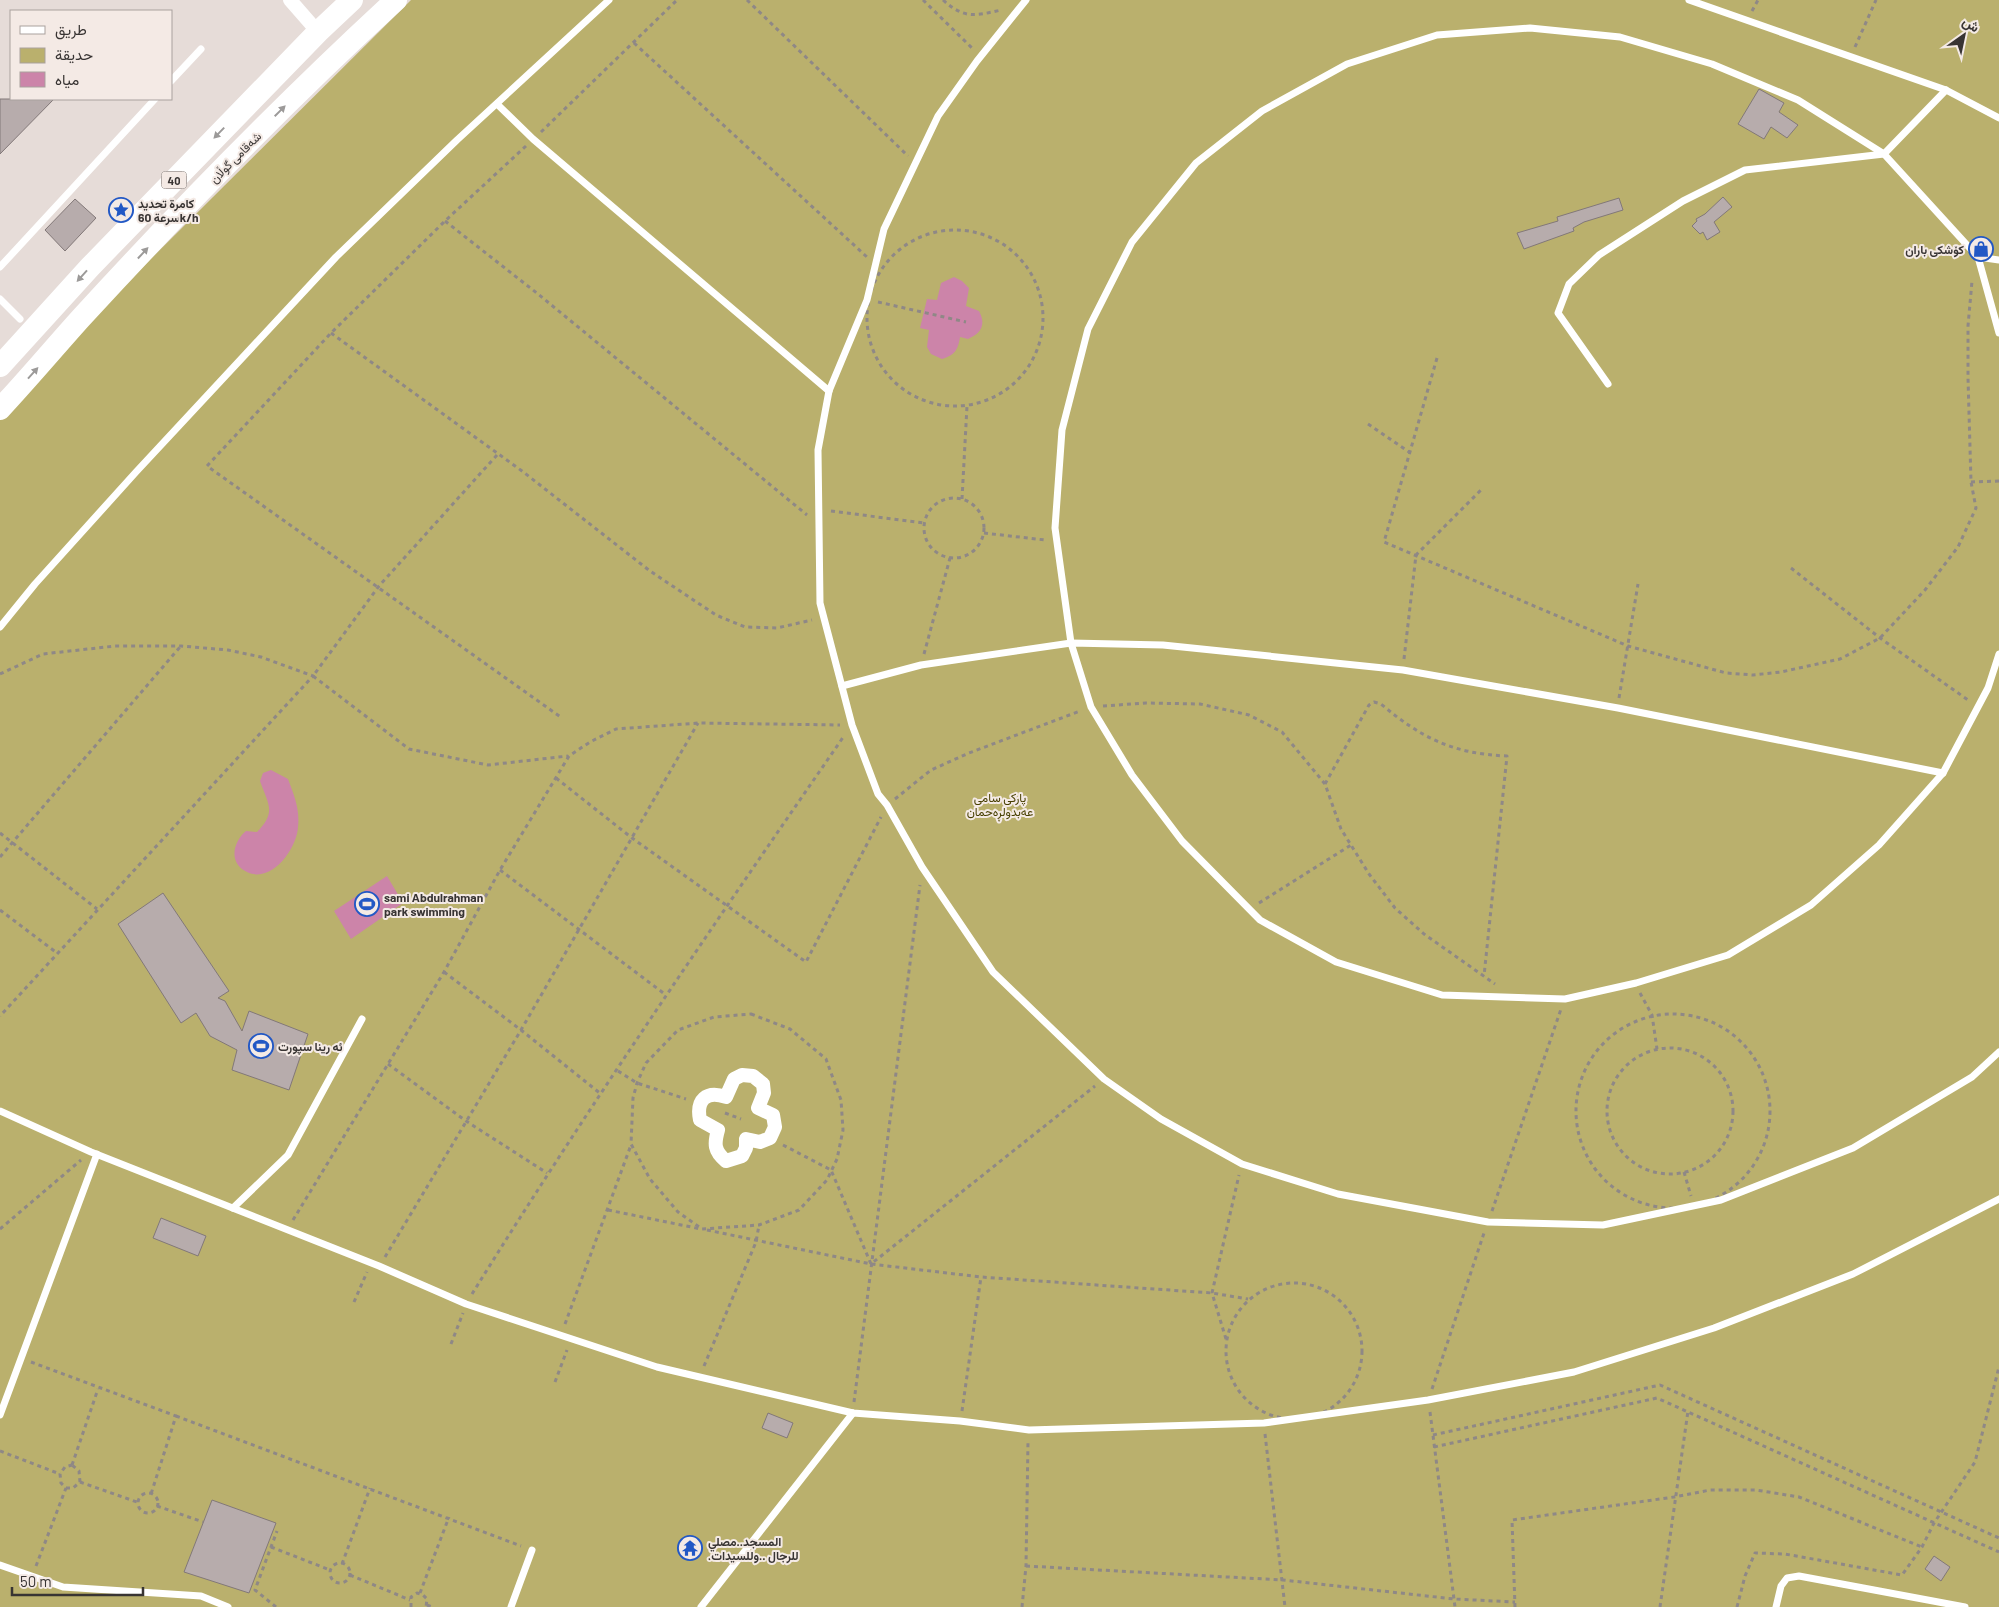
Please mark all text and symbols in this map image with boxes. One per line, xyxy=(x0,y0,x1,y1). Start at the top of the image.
legend xyxy=(10,10,172,100)
north arrow xyxy=(1939,10,1989,60)
text: ش xyxy=(1959,12,1983,36)
text: طريق xyxy=(55,20,87,40)
text: حديقة xyxy=(55,45,93,64)
text: مياه xyxy=(55,70,79,89)
one-way arrow xyxy=(274,106,286,118)
one-way arrow xyxy=(213,127,225,139)
street label: شەقامی گوڵان xyxy=(206,128,265,187)
road number: 40 xyxy=(162,172,186,188)
place label: كامرة تحديد سرعة 60k/h xyxy=(138,196,199,226)
place icon: كامرة تحديد سرعة 60k/h xyxy=(108,197,134,223)
shop icon: کۆشکی باران xyxy=(1968,236,1994,262)
place label: کۆشکی باران xyxy=(1905,242,1965,258)
one-way arrow xyxy=(137,247,149,259)
one-way arrow xyxy=(76,269,88,281)
one-way arrow xyxy=(27,367,39,379)
park label: پارکی سامی عەبدولڕەحمان xyxy=(967,790,1033,822)
place label: sami Abdulrahman park swimming xyxy=(384,890,483,918)
sports icon: sami Abdulrahman park swimming xyxy=(354,891,380,917)
sports icon: ئه رينا سپورت xyxy=(248,1033,274,1059)
place label: ئه رينا سپورت xyxy=(278,1039,343,1055)
place label: المسجد..مصلي .للرجال ..وللسيدات xyxy=(708,1534,799,1564)
temple icon: المسجد..مصلي .للرجال ..وللسيدات xyxy=(677,1535,703,1561)
scale bar xyxy=(12,1564,144,1596)
text: 50 m xyxy=(20,1572,52,1590)

